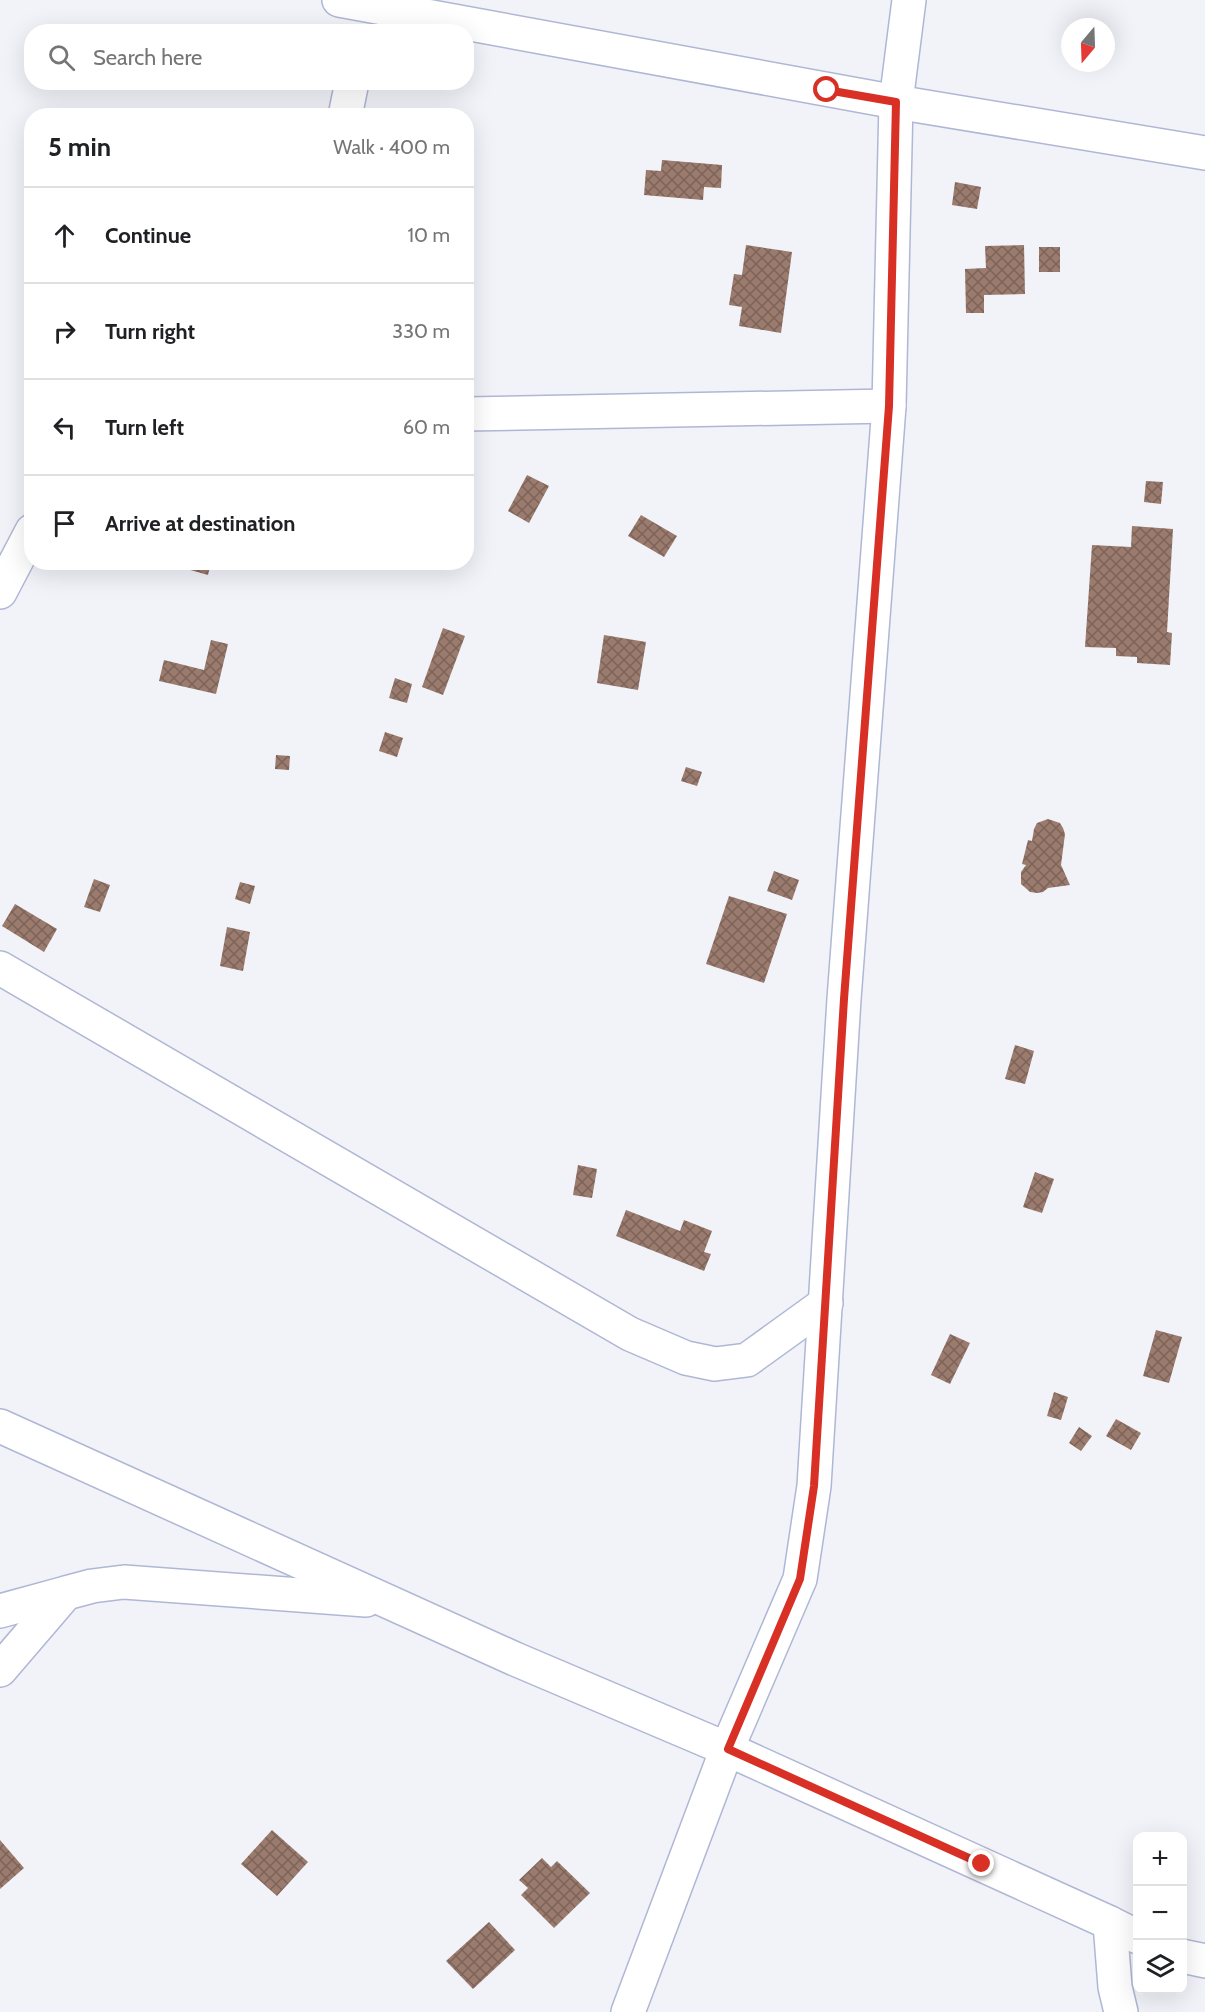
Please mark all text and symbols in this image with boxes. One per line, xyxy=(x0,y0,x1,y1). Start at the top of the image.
north arrow xyxy=(1061,18,1115,72)
search box xyxy=(24,24,474,90)
icon: search xyxy=(45,41,78,74)
text: Search here xyxy=(93,44,202,71)
route start xyxy=(813,76,839,102)
text: 5 min xyxy=(48,131,111,163)
text: Walk · 400 m xyxy=(333,135,450,159)
icon: ahead xyxy=(48,219,81,252)
text: Continue xyxy=(105,222,191,249)
text: 10 m xyxy=(407,223,450,247)
icon: right xyxy=(48,315,81,348)
text: Turn right xyxy=(105,318,195,345)
text: 330 m xyxy=(392,319,450,343)
icon: left xyxy=(48,411,81,444)
text: Turn left xyxy=(105,414,184,441)
text: 60 m xyxy=(403,415,450,439)
icon: arrive xyxy=(48,507,81,540)
text: Arrive at destination xyxy=(105,510,295,537)
map controls xyxy=(1133,1832,1187,1994)
button: + xyxy=(1133,1832,1187,1886)
route end xyxy=(968,1850,994,1876)
button: − xyxy=(1133,1886,1187,1940)
button: layers xyxy=(1133,1940,1187,1994)

